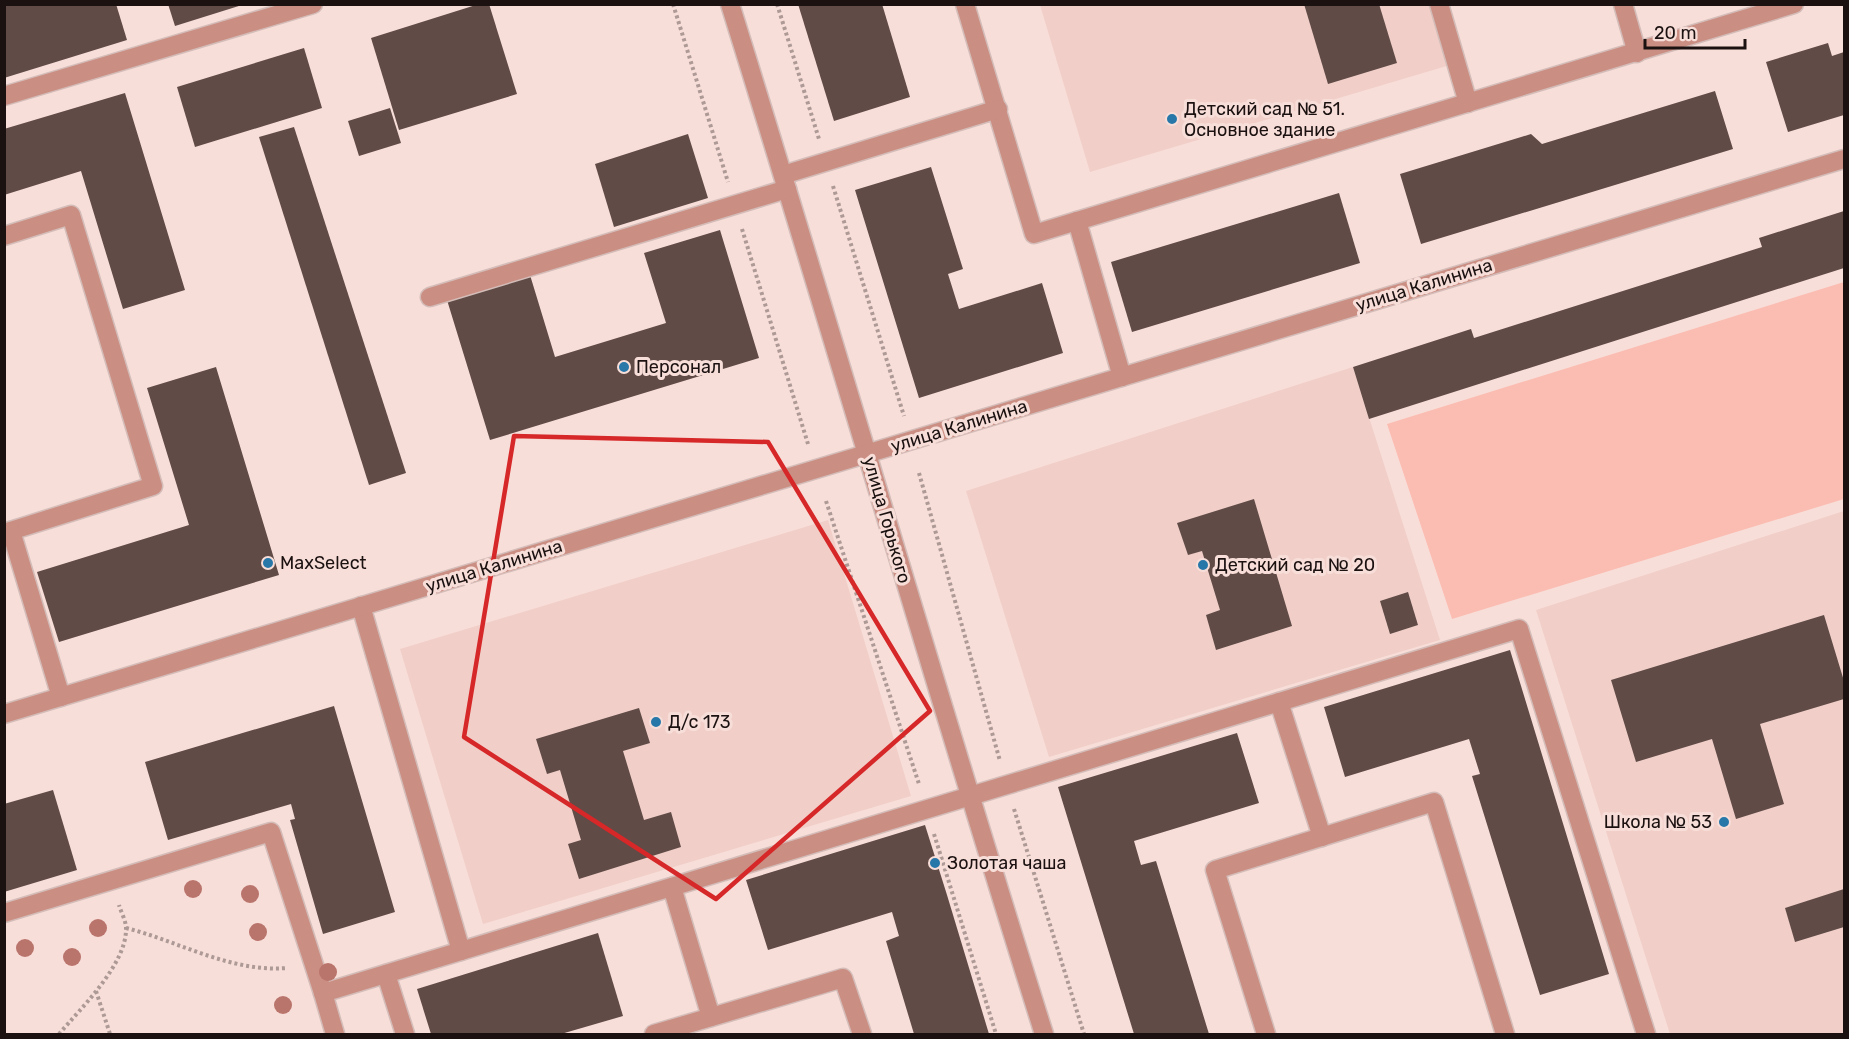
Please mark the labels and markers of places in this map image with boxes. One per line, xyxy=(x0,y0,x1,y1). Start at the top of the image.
place label: Детский сад № 51. Основное здание xyxy=(1184,98,1345,141)
marker: Детский сад № 51. Основное здание xyxy=(1165,112,1179,126)
place label: Персонал xyxy=(636,356,721,378)
marker: Персонал xyxy=(617,360,631,374)
place label: MaxSelect xyxy=(280,552,367,574)
place label: Детский сад № 20 xyxy=(1215,554,1375,576)
marker: MaxSelect xyxy=(261,556,275,570)
marker: Детский сад № 20 xyxy=(1196,558,1210,572)
place label: Д/с 173 xyxy=(668,711,731,733)
marker: Д/с 173 xyxy=(649,715,663,729)
place label: Школа № 53 xyxy=(1604,811,1712,833)
marker: Школа № 53 xyxy=(1717,815,1731,829)
place label: Золотая чаша xyxy=(947,852,1066,874)
marker: Золотая чаша xyxy=(928,856,942,870)

